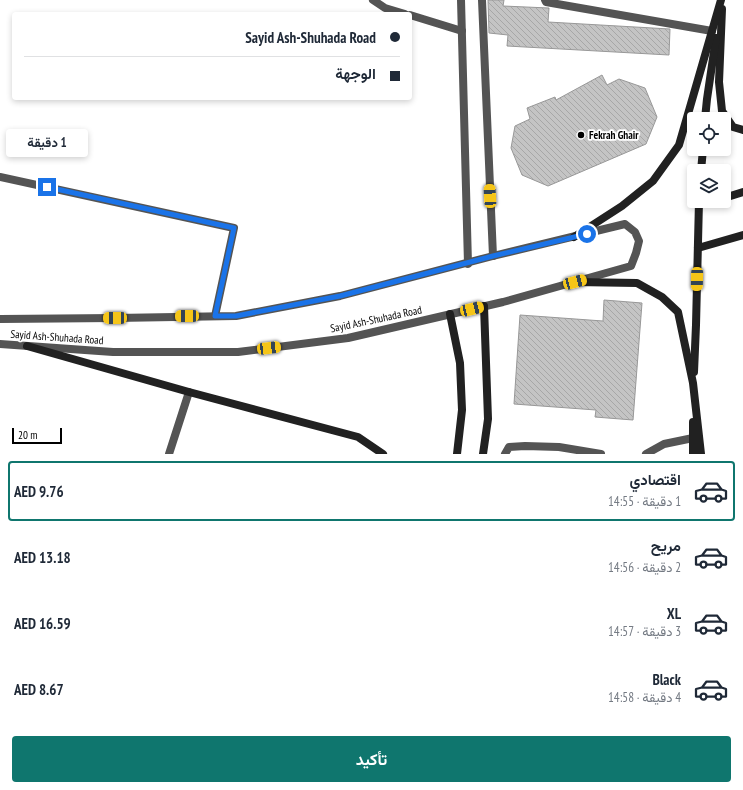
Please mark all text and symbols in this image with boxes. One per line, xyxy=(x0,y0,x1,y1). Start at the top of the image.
text: Sayid Ash-Shuhada Road xyxy=(245,28,376,47)
text: الوجهة xyxy=(335,64,376,83)
map controls xyxy=(687,112,731,208)
button: locate xyxy=(687,112,731,156)
place label: Fekrah Ghair xyxy=(589,128,639,142)
callout: 1 دقيقة xyxy=(6,129,88,157)
marker: Fekrah Ghair xyxy=(576,130,586,140)
text: 1 دقيقة xyxy=(27,134,67,151)
button: layers xyxy=(687,164,731,208)
route end xyxy=(38,178,56,196)
car xyxy=(483,184,497,208)
route start xyxy=(578,225,596,243)
car xyxy=(691,267,703,291)
car xyxy=(562,273,588,291)
car xyxy=(459,300,485,318)
street label: Sayid Ash-Shuhada Road xyxy=(329,302,423,336)
car xyxy=(175,310,199,322)
car xyxy=(103,312,127,324)
street label: Sayid Ash-Shuhada Road xyxy=(10,327,104,347)
car xyxy=(256,341,282,355)
scale bar xyxy=(12,426,62,445)
text: 20 m xyxy=(18,428,37,442)
text: اقتصادي xyxy=(629,470,681,489)
icon: car xyxy=(693,473,729,509)
text: AED 9.76 xyxy=(14,482,64,501)
text: 1 دقيقة · 14:55 xyxy=(608,493,681,510)
text: مريح xyxy=(651,536,681,555)
icon: car xyxy=(693,539,729,575)
text: AED 13.18 xyxy=(14,548,71,567)
text: 2 دقيقة · 14:56 xyxy=(608,559,681,576)
text: XL xyxy=(667,604,681,623)
icon: car xyxy=(693,605,729,641)
text: AED 16.59 xyxy=(14,614,71,633)
text: 3 دقيقة · 14:57 xyxy=(608,623,681,640)
text: Black xyxy=(652,670,681,689)
icon: car xyxy=(693,671,729,707)
text: AED 8.67 xyxy=(14,680,64,699)
text: 4 دقيقة · 14:58 xyxy=(608,689,681,706)
button: تأكيد xyxy=(12,736,731,782)

